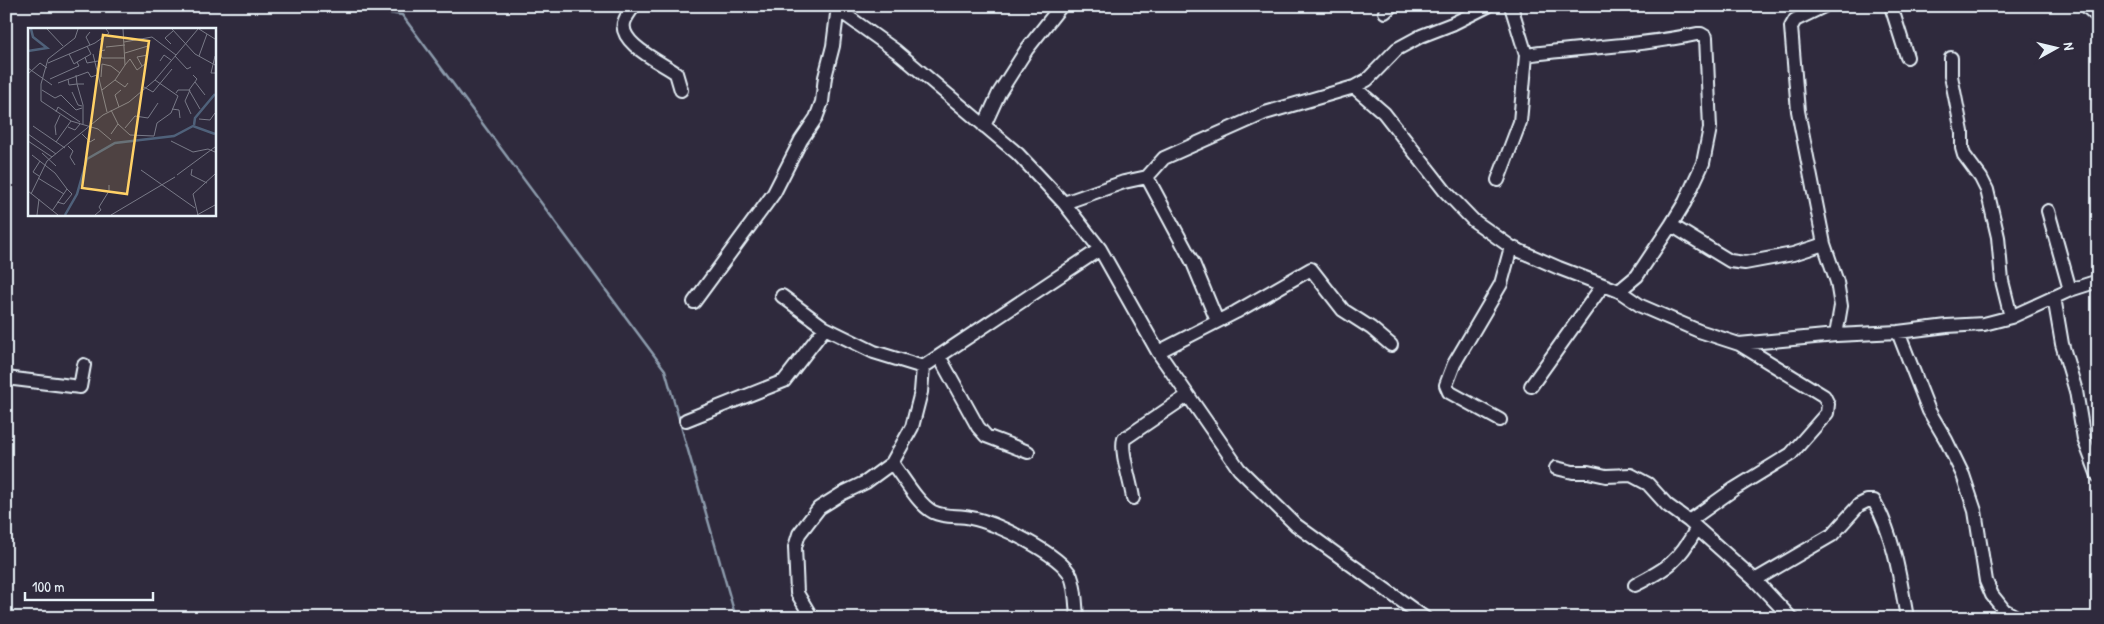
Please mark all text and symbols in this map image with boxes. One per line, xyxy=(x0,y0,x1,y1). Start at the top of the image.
north arrow xyxy=(2032,22,2082,72)
inset map xyxy=(28,28,215,215)
text: N xyxy=(2059,41,2079,52)
scale bar xyxy=(25,569,152,601)
text: 100 m xyxy=(32,576,65,597)

